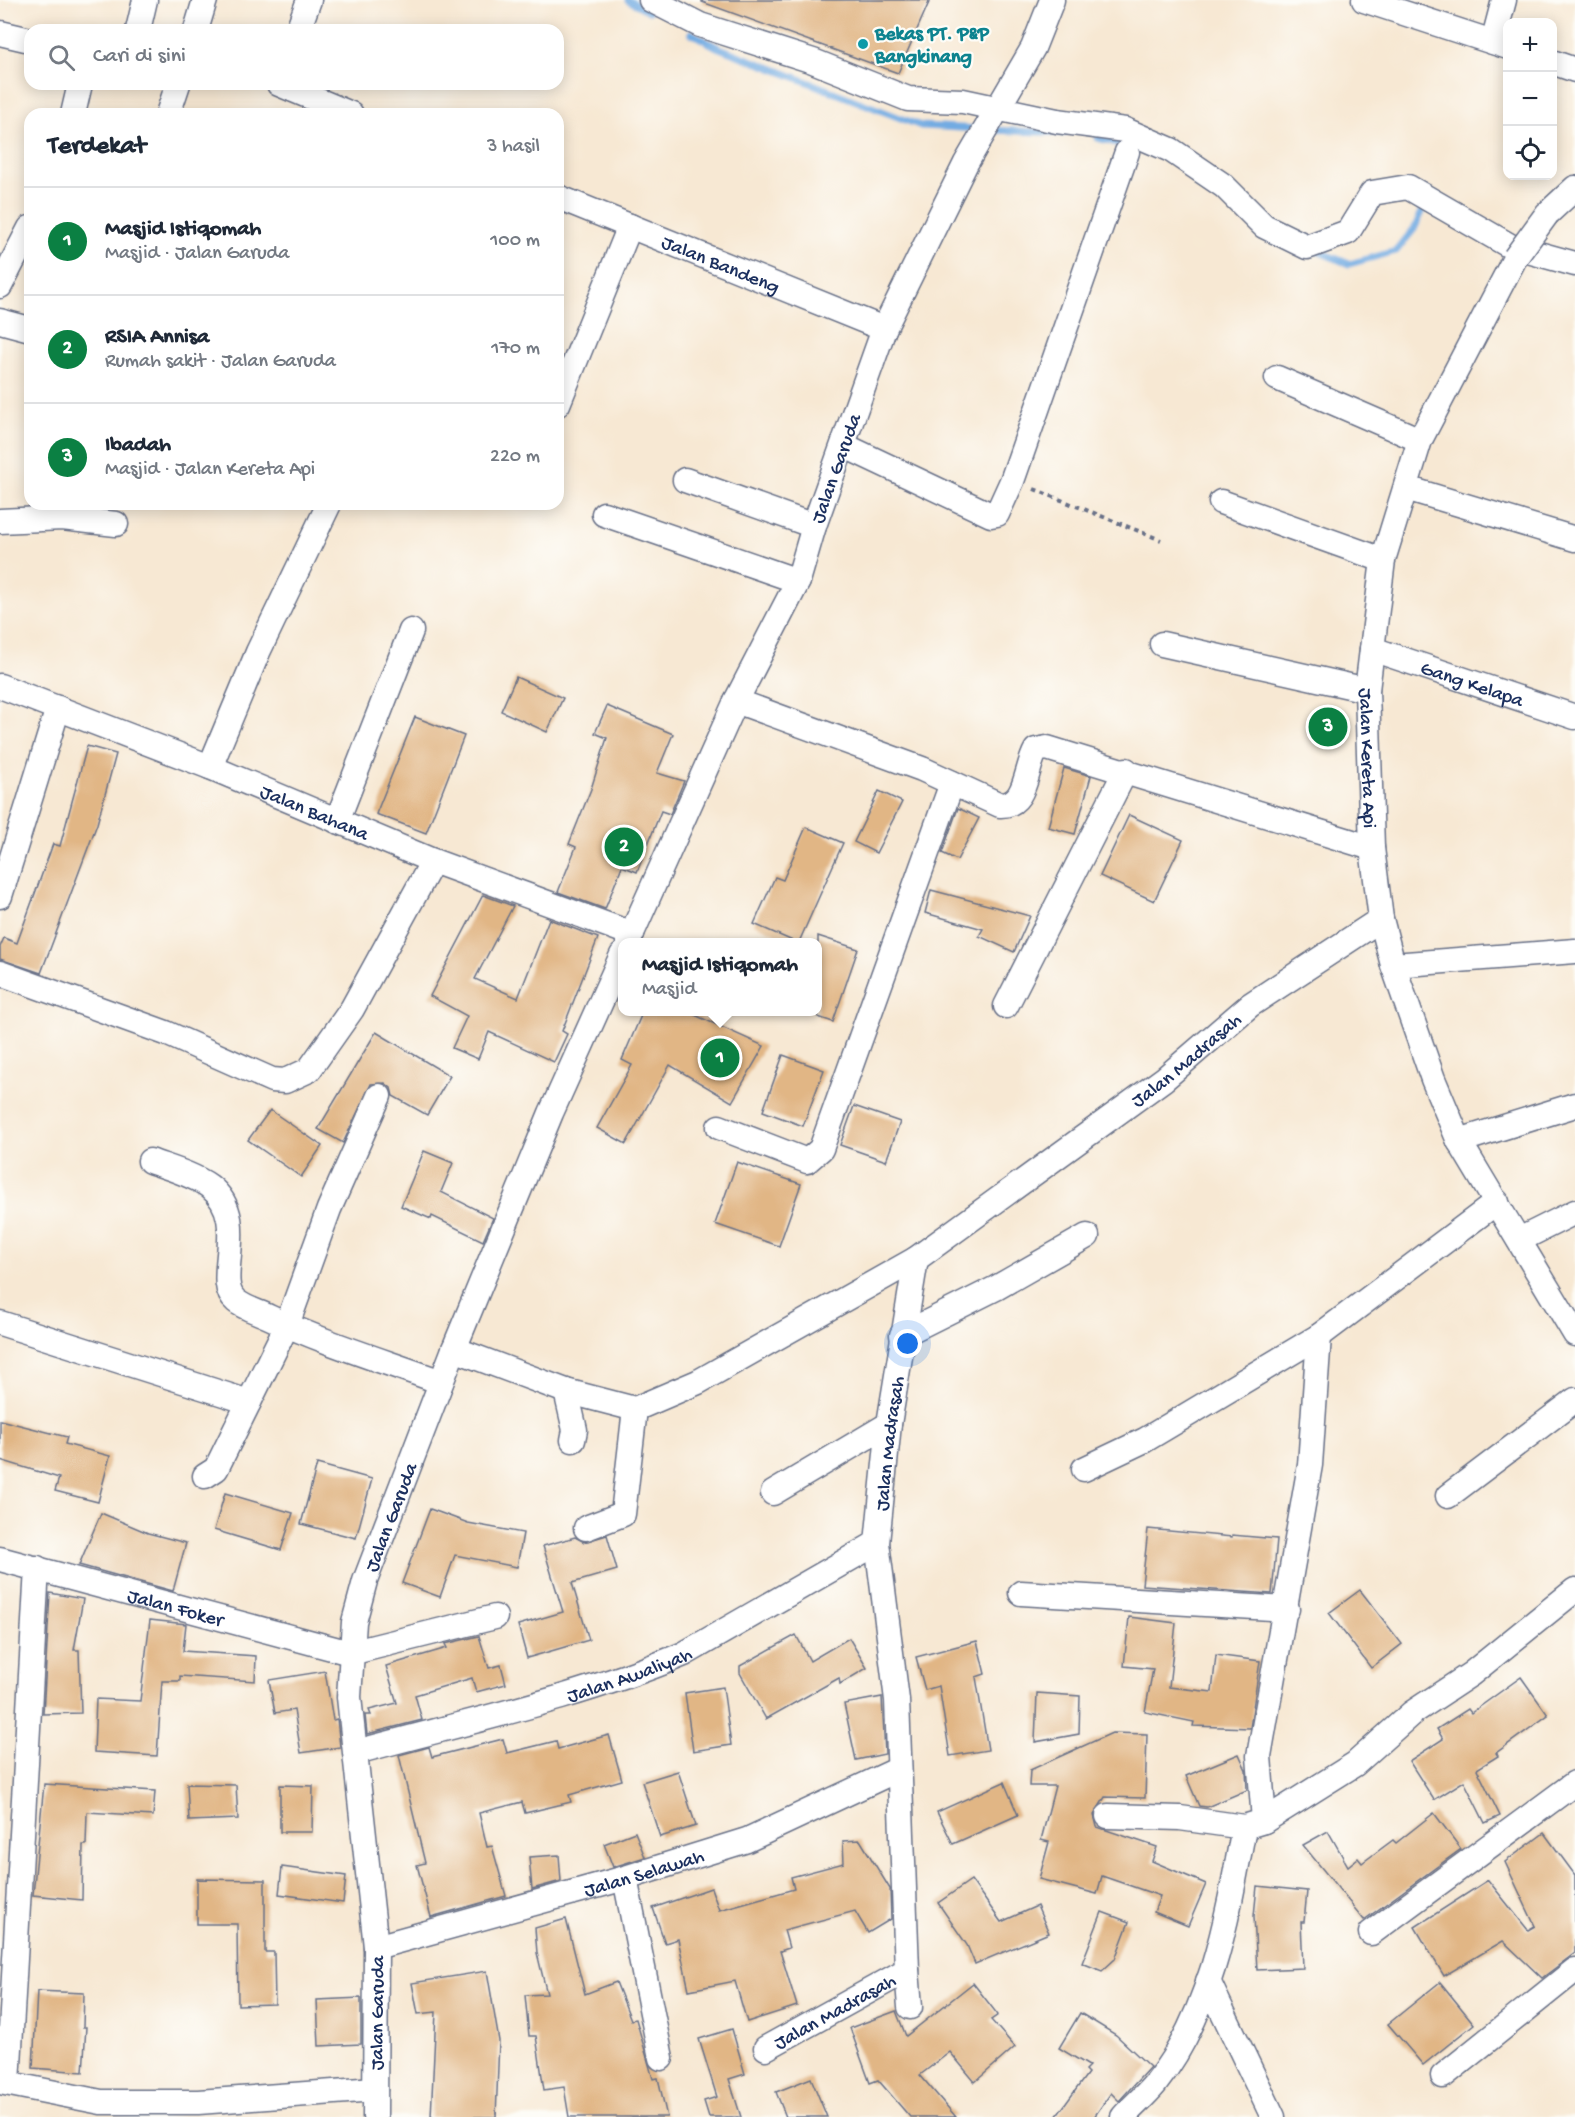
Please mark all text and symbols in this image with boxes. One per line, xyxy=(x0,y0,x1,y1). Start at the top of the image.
map controls xyxy=(1503,18,1557,180)
button: + xyxy=(1503,18,1557,72)
search box xyxy=(24,24,564,90)
place label: Bekas PT. P&P Bangkinang xyxy=(874,24,990,70)
marker: Bekas PT. P&P Bangkinang xyxy=(856,37,870,51)
icon: search xyxy=(45,41,78,74)
text: Cari di sini xyxy=(93,44,186,70)
button: − xyxy=(1503,72,1557,126)
button: locate xyxy=(1503,126,1557,180)
text: Terdekat xyxy=(48,132,146,163)
text: 3 hasil xyxy=(487,136,540,159)
text: Masjid Istiqomah xyxy=(105,217,261,243)
text: 1 xyxy=(63,230,72,253)
text: 100 m xyxy=(490,230,540,253)
street label: Jalan Bandeng xyxy=(657,232,782,300)
text: Masjid · Jalan Garuda xyxy=(105,243,289,266)
text: RSIA Annisa xyxy=(105,325,209,351)
text: 2 xyxy=(63,338,72,361)
text: 170 m xyxy=(491,338,540,361)
text: Rumah sakit · Jalan Garuda xyxy=(105,351,336,374)
street label: Jalan Garuda xyxy=(808,411,868,527)
text: Ibadah xyxy=(105,433,171,459)
text: 3 xyxy=(62,446,73,469)
text: 220 m xyxy=(490,446,540,469)
text: Masjid · Jalan Kereta Api xyxy=(105,459,315,482)
street label: Gang Kelapa xyxy=(1417,658,1527,714)
street label: Jalan Kereta Api xyxy=(1352,688,1379,829)
pin: 3 xyxy=(1308,704,1348,750)
street label: Jalan Bahana xyxy=(256,781,372,848)
pin: 2 xyxy=(604,824,644,870)
popup xyxy=(618,938,822,1016)
text: Masjid Istiqomah xyxy=(642,953,798,979)
text: Masjid xyxy=(642,979,696,1002)
street label: Jalan Madrasah xyxy=(1128,1010,1248,1114)
pin: 1 xyxy=(700,1036,740,1080)
your location xyxy=(893,1329,922,1358)
street label: Jalan Madrasah xyxy=(872,1374,912,1512)
street label: Jalan Garuda xyxy=(362,1459,425,1575)
street label: Jalan Foker xyxy=(124,1586,227,1634)
street label: Jalan Awaliyah xyxy=(565,1644,697,1710)
street label: Jalan Selawah xyxy=(582,1846,708,1904)
street label: Jalan Garuda xyxy=(367,1955,391,2070)
street label: Jalan Madrasah xyxy=(771,1970,901,2056)

